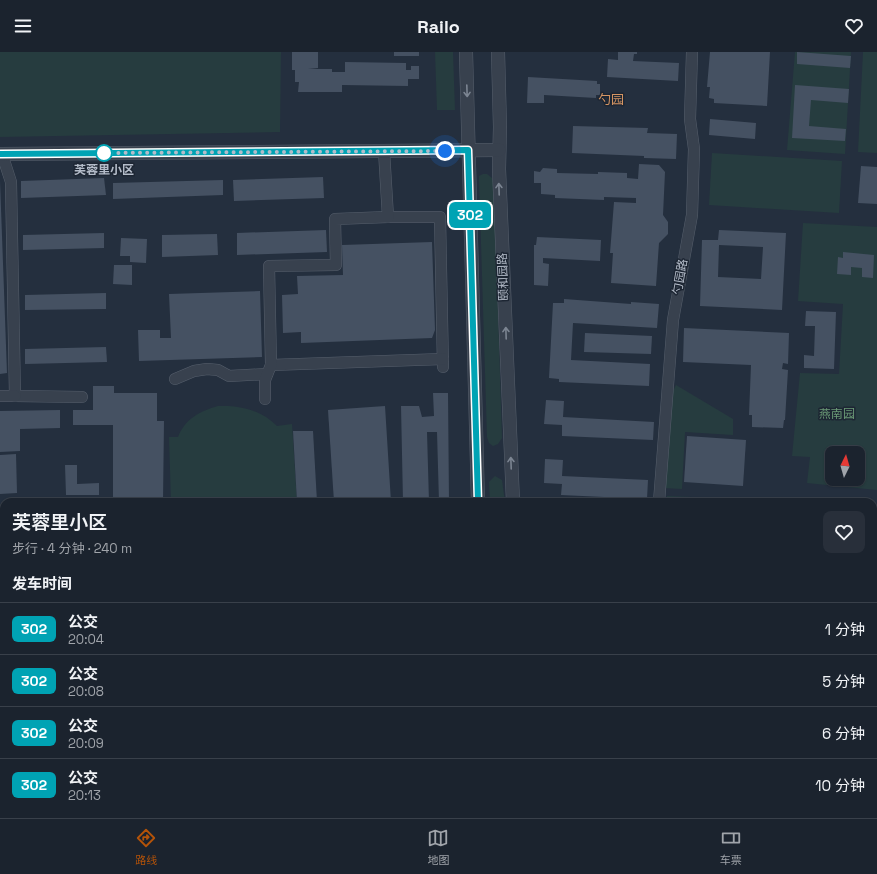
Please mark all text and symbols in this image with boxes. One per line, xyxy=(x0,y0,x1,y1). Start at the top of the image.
icon: menu xyxy=(12,15,34,37)
text: Railo xyxy=(417,15,460,38)
icon: heart xyxy=(843,15,865,37)
one-way arrow xyxy=(463,84,471,97)
district label: 勺园 xyxy=(598,91,624,108)
your location xyxy=(435,141,455,161)
marker: 芙蓉里小区 xyxy=(95,144,113,162)
place label: 芙蓉里小区 xyxy=(74,162,134,178)
one-way arrow xyxy=(496,183,503,196)
line badge: 302 xyxy=(447,202,493,228)
text: 302 xyxy=(457,206,483,224)
street label: 颐和园路 xyxy=(494,253,512,301)
street label: 勺园路 xyxy=(669,258,691,296)
one-way arrow xyxy=(502,327,509,340)
park label: 燕南园 xyxy=(819,406,855,422)
north arrow xyxy=(825,446,865,486)
map controls xyxy=(825,446,865,486)
one-way arrow xyxy=(508,457,515,470)
text: 芙蓉里小区 xyxy=(12,510,107,535)
button: heart xyxy=(823,511,865,553)
text: 步行 · 4 分钟 · 240 m xyxy=(12,540,132,557)
text: 发车时间 xyxy=(12,574,72,593)
text: 公交 xyxy=(68,612,98,631)
text: 302 xyxy=(21,620,47,638)
text: 1 分钟 xyxy=(825,620,865,639)
text: 20:04 xyxy=(68,631,104,648)
text: 公交 xyxy=(68,664,98,683)
text: 302 xyxy=(21,672,47,690)
text: 5 分钟 xyxy=(822,672,865,691)
text: 20:08 xyxy=(68,683,104,700)
text: 公交 xyxy=(68,716,98,735)
text: 302 xyxy=(21,724,47,742)
text: 6 分钟 xyxy=(822,724,865,743)
text: 20:09 xyxy=(68,735,104,752)
text: 公交 xyxy=(68,768,98,787)
text: 302 xyxy=(21,776,47,794)
text: 10 分钟 xyxy=(815,776,865,795)
text: 20:13 xyxy=(68,787,101,804)
tab: 路线 xyxy=(135,827,157,867)
tab: 地图 xyxy=(427,827,449,867)
tab: 车票 xyxy=(720,827,742,867)

